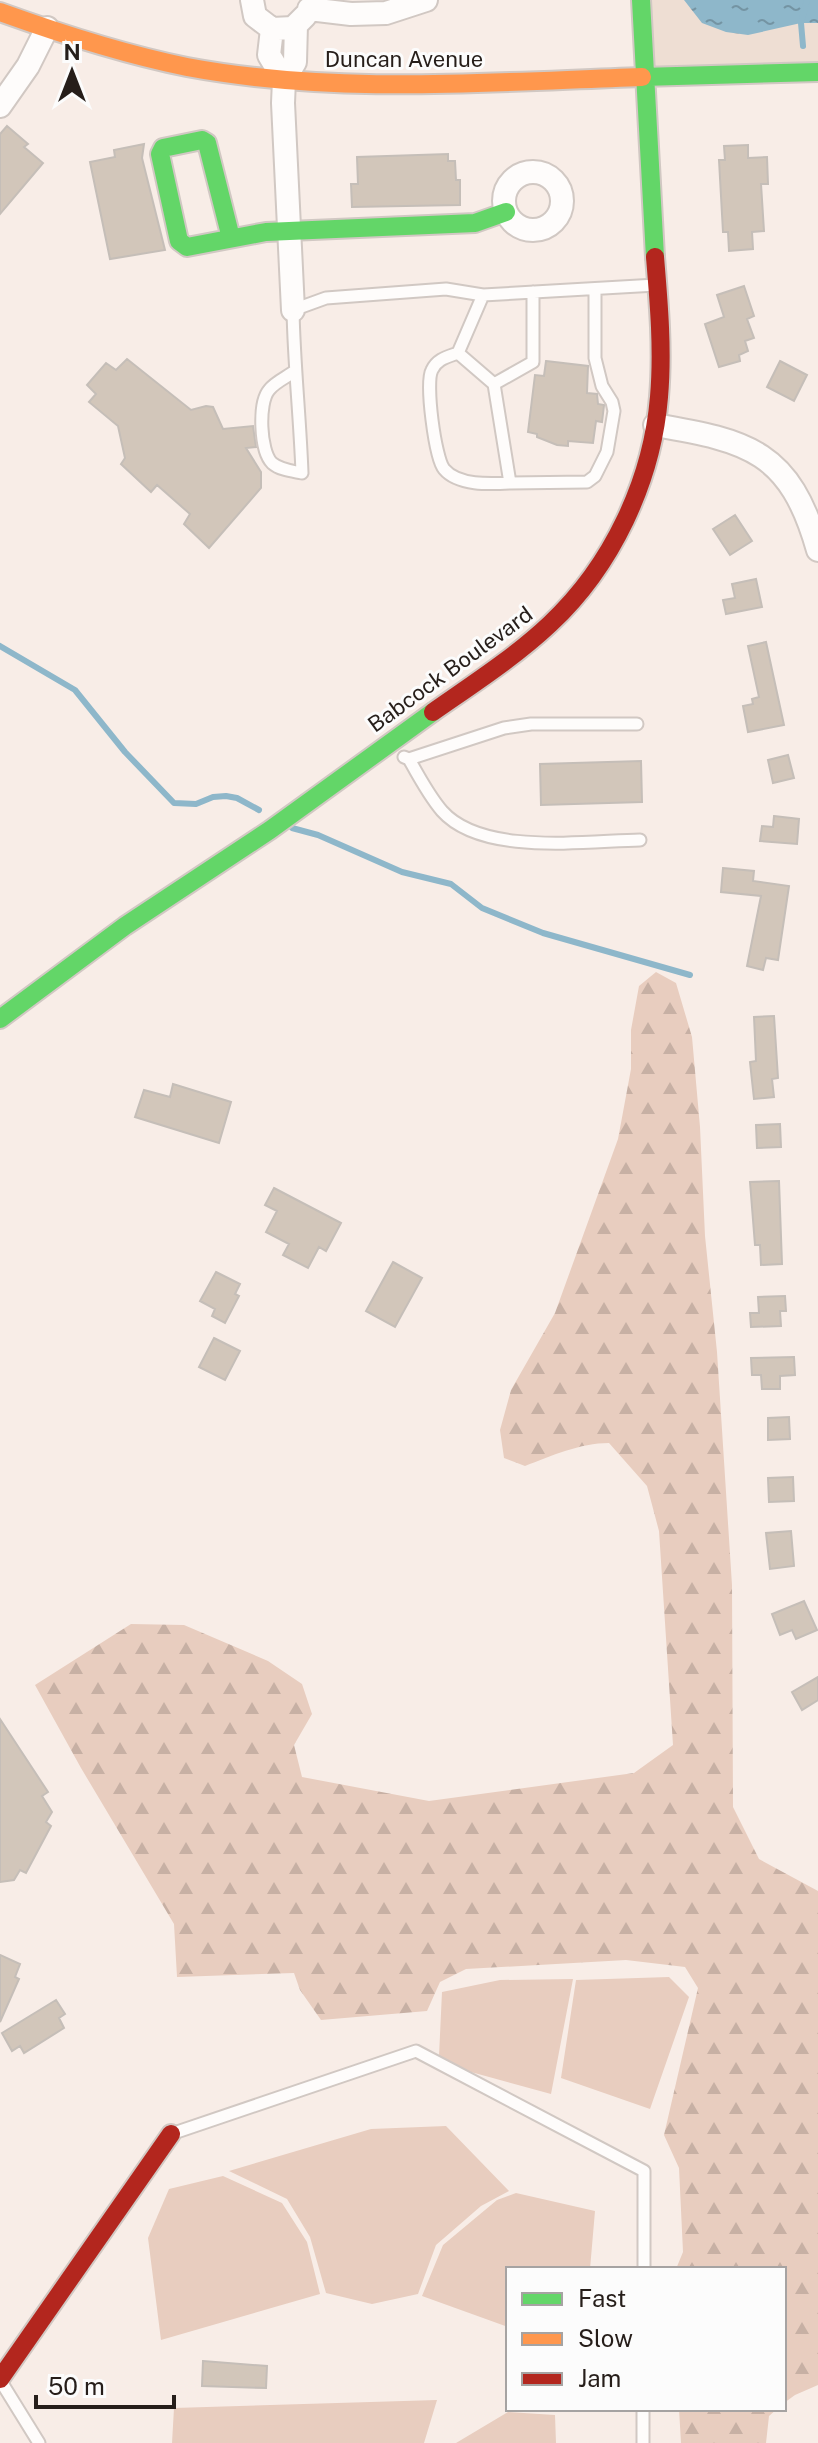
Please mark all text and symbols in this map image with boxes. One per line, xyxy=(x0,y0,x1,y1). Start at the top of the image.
north arrow xyxy=(32,32,112,112)
text: N xyxy=(63,39,81,65)
street label: Duncan Avenue xyxy=(325,46,483,72)
street label: Babcock Boulevard xyxy=(363,601,537,737)
legend xyxy=(506,2267,786,2411)
text: Fast xyxy=(578,2284,626,2312)
text: Slow xyxy=(578,2324,633,2352)
scale bar xyxy=(36,2359,174,2409)
text: Jam xyxy=(578,2364,621,2392)
text: 50 m xyxy=(48,2372,105,2400)

